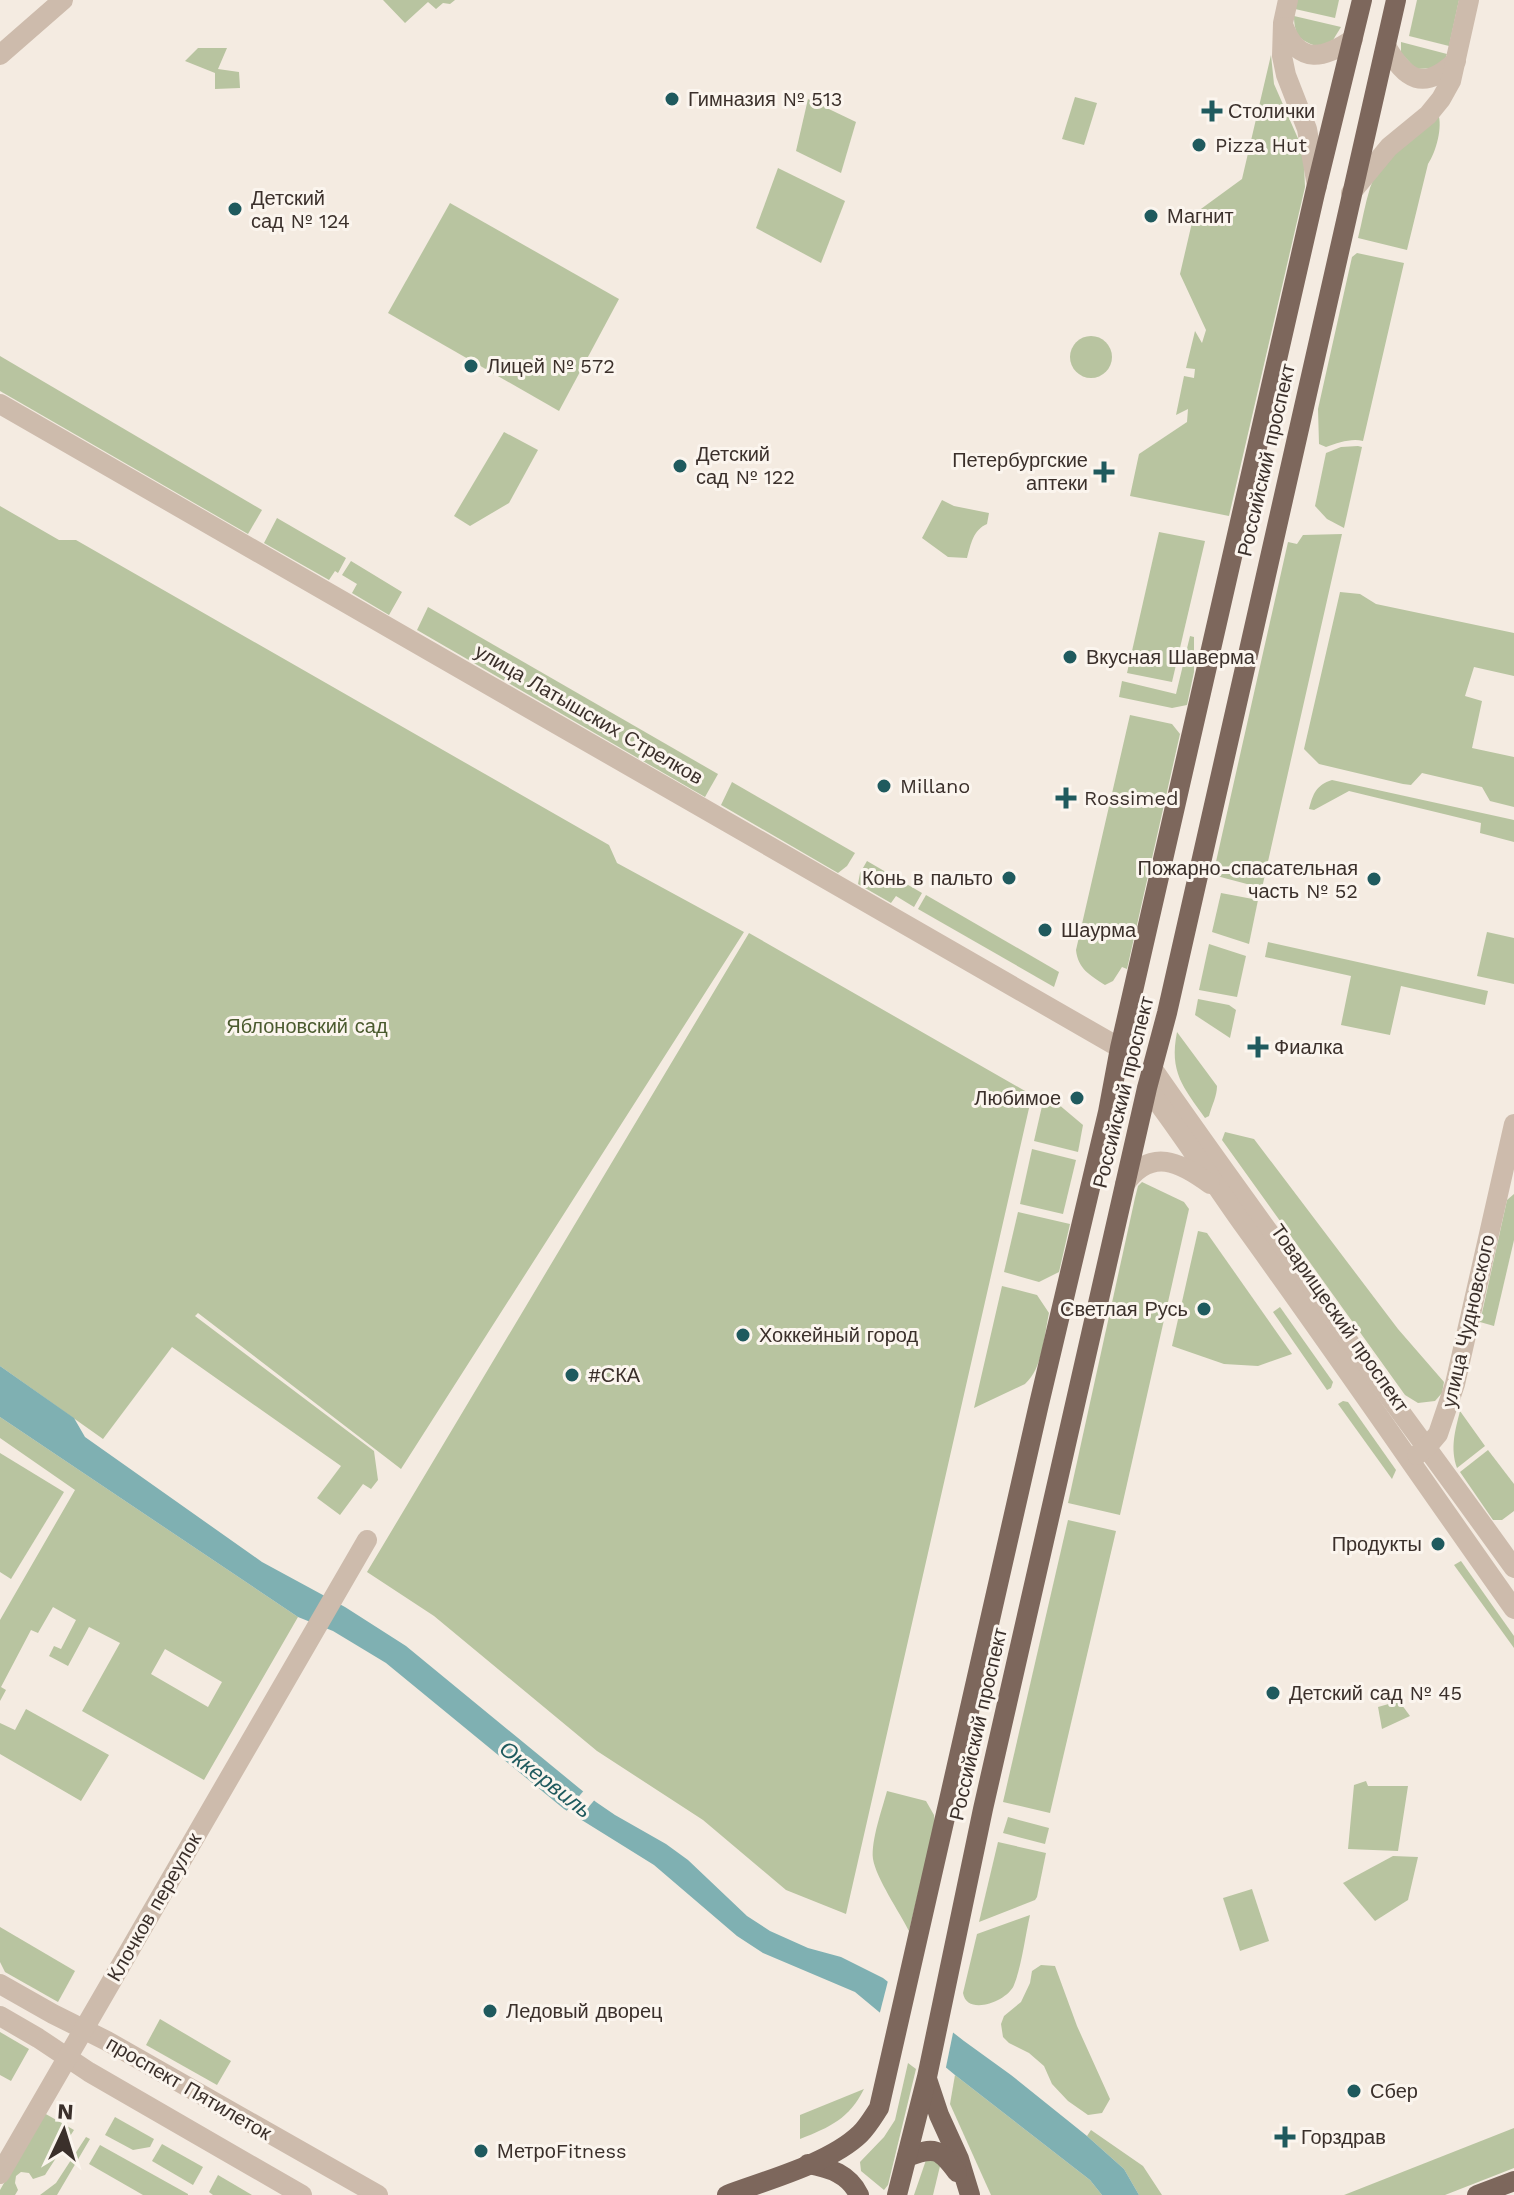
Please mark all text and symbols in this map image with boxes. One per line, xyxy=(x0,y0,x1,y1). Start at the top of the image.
place label: Гимназия № 513 xyxy=(688,87,842,111)
marker: Гимназия № 513 xyxy=(663,90,681,108)
place label: Столички xyxy=(1228,99,1315,123)
marker: Столички xyxy=(1203,102,1221,120)
place label: Pizza Hut xyxy=(1215,133,1307,157)
marker: Pizza Hut xyxy=(1190,136,1208,154)
place label: Детский сад № 124 xyxy=(251,186,350,233)
marker: Детский сад № 124 xyxy=(226,200,244,218)
place label: Магнит xyxy=(1167,204,1234,228)
marker: Магнит xyxy=(1142,207,1160,225)
place label: Лицей № 572 xyxy=(487,354,615,378)
marker: Лицей № 572 xyxy=(462,357,480,375)
street label: Российский проспект xyxy=(1232,361,1300,559)
place label: Детский сад № 122 xyxy=(696,442,795,489)
place label: Петербургские аптеки xyxy=(952,448,1088,495)
marker: Детский сад № 122 xyxy=(671,457,689,475)
marker: Петербургские аптеки xyxy=(1095,463,1113,481)
street label: улица Латышских Стрелков xyxy=(471,639,707,789)
place label: Вкусная Шаверма xyxy=(1086,645,1256,669)
marker: Вкусная Шаверма xyxy=(1061,648,1079,666)
place label: Millano xyxy=(900,774,970,798)
marker: Millano xyxy=(875,777,893,795)
place label: Rossimed xyxy=(1084,786,1179,810)
marker: Rossimed xyxy=(1055,787,1077,809)
place label: Пожарно-спасательная часть № 52 xyxy=(1138,856,1358,903)
place label: Конь в пальто xyxy=(862,866,993,890)
marker: Конь в пальто xyxy=(1000,869,1018,887)
marker: Пожарно-спасательная часть № 52 xyxy=(1365,870,1383,888)
place label: Шаурма xyxy=(1061,918,1137,942)
marker: Шаурма xyxy=(1036,921,1054,939)
street label: Российский проспект xyxy=(1088,994,1158,1190)
park label: Яблоновский сад xyxy=(226,1014,388,1038)
place label: Фиалка xyxy=(1274,1035,1344,1059)
marker: Фиалка xyxy=(1249,1038,1267,1056)
place label: Любимое xyxy=(974,1086,1061,1110)
marker: Любимое xyxy=(1068,1089,1086,1107)
street label: Товарищеский проспект xyxy=(1266,1219,1414,1417)
street label: улица Чудновского xyxy=(1436,1232,1500,1410)
place label: Светлая Русь xyxy=(1060,1297,1188,1321)
marker: Светлая Русь xyxy=(1195,1300,1213,1318)
place label: Хоккейный город xyxy=(759,1323,918,1347)
marker: Хоккейный город xyxy=(734,1326,752,1344)
place label: #СКА xyxy=(588,1363,641,1387)
marker: #СКА xyxy=(563,1366,581,1384)
place label: Продукты xyxy=(1332,1532,1422,1556)
marker: Продукты xyxy=(1429,1535,1447,1553)
street label: Российский проспект xyxy=(944,1625,1012,1823)
place label: Детский сад № 45 xyxy=(1289,1681,1462,1705)
marker: Детский сад № 45 xyxy=(1264,1684,1282,1702)
water label: Оккервиль xyxy=(495,1736,597,1823)
street label: Клочков переулок xyxy=(102,1828,206,1986)
place label: Ледовый дворец xyxy=(506,1999,663,2023)
marker: Ледовый дворец xyxy=(481,2002,499,2020)
street label: проспект Пятилеток xyxy=(102,2031,276,2145)
place label: Сбер xyxy=(1370,2079,1418,2103)
marker: Сбер xyxy=(1345,2082,1363,2100)
north arrow xyxy=(24,2091,104,2171)
text: N xyxy=(56,2099,74,2125)
place label: Горздрав xyxy=(1301,2125,1386,2149)
marker: Горздрав xyxy=(1276,2128,1294,2146)
place label: МетроFitness xyxy=(497,2139,627,2163)
marker: МетроFitness xyxy=(472,2142,490,2160)

